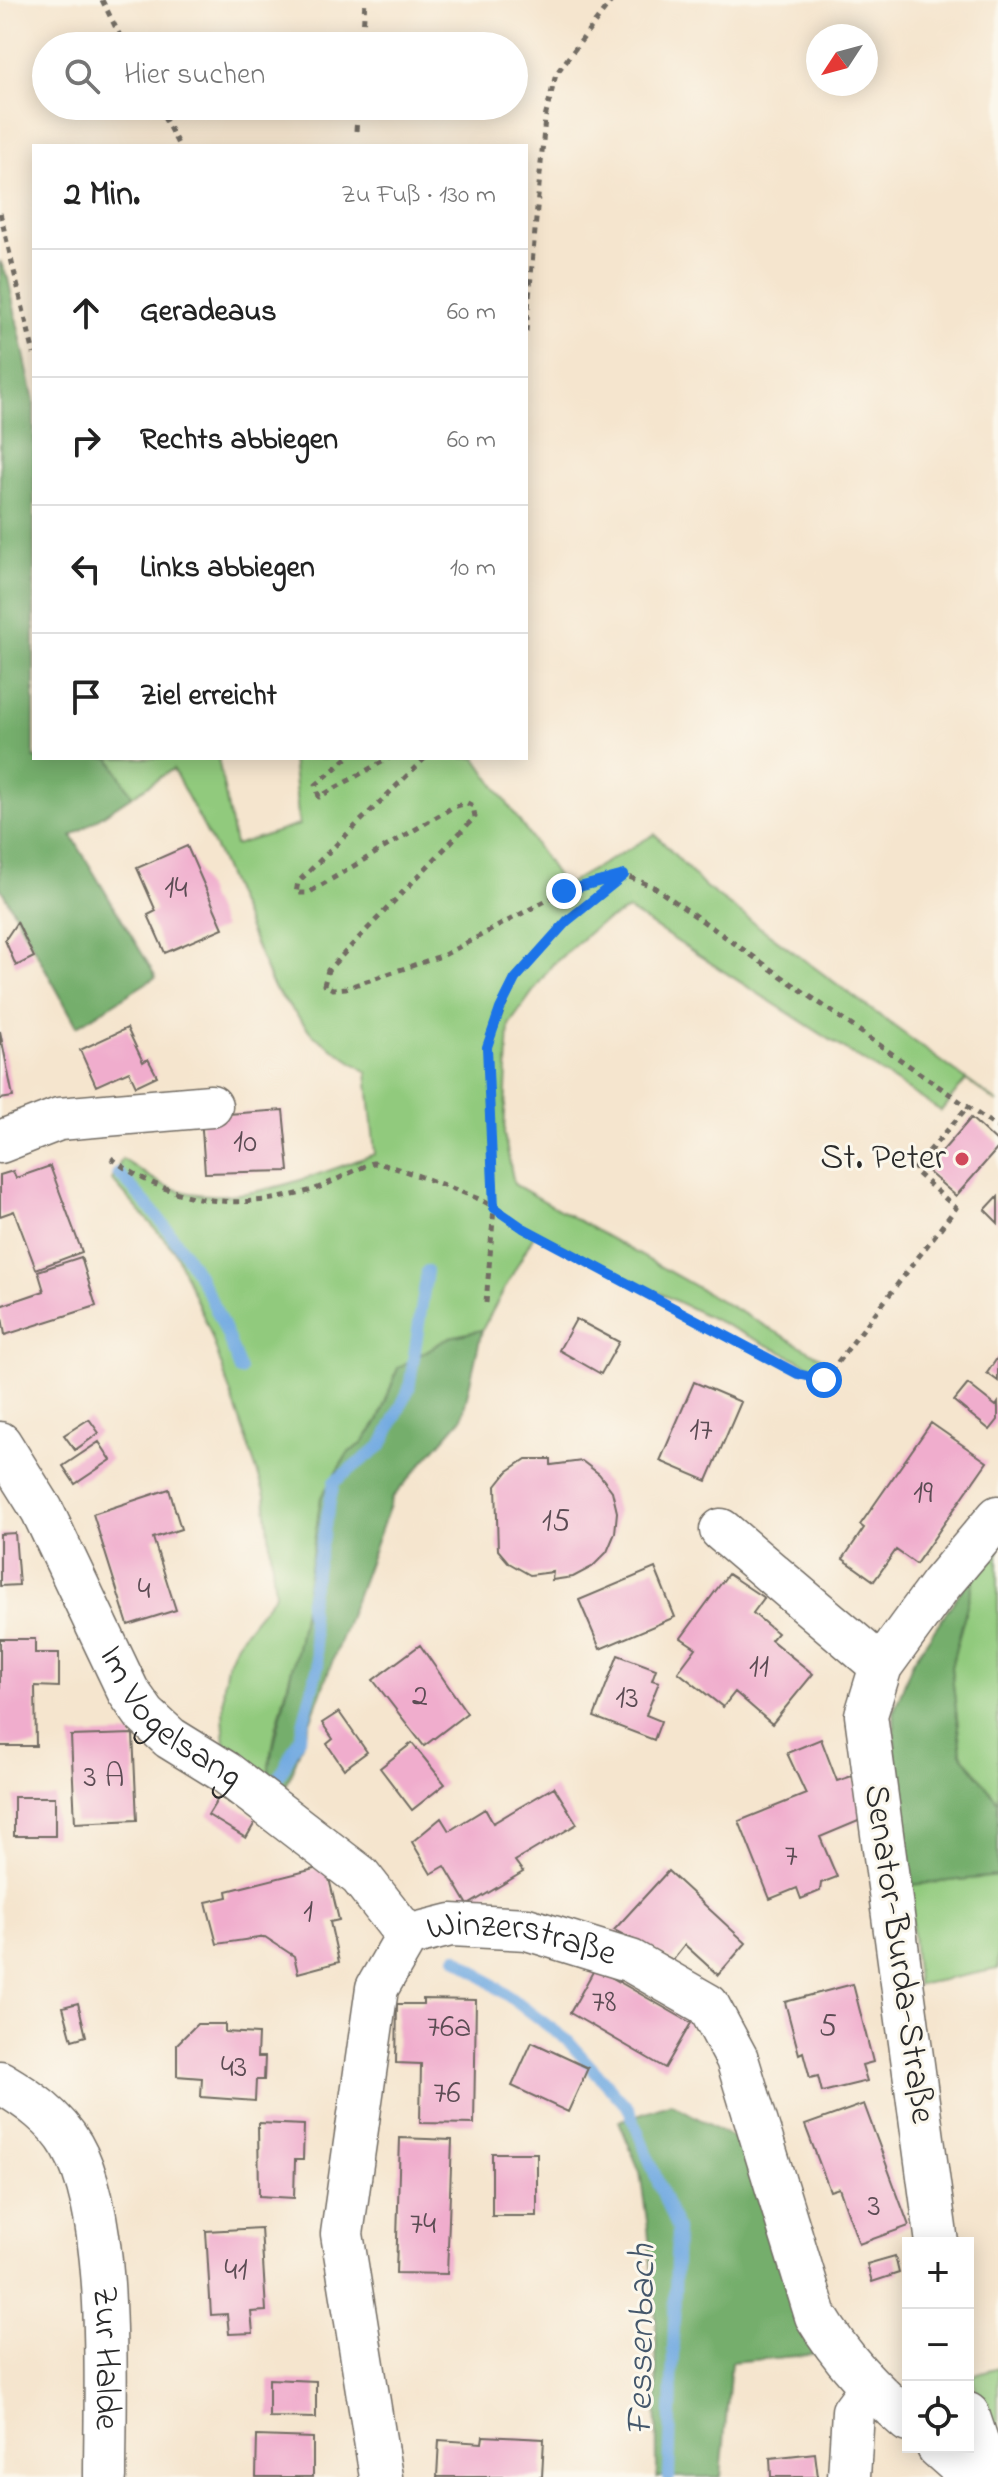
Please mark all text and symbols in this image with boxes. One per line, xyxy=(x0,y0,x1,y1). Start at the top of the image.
north arrow xyxy=(806,24,878,96)
search box xyxy=(32,32,528,120)
icon: search xyxy=(60,54,104,98)
text: Hier suchen xyxy=(124,54,265,98)
text: 2 Min. xyxy=(64,171,140,221)
text: Zu Fuß · 130 m xyxy=(341,177,496,215)
icon: ahead xyxy=(64,291,108,335)
text: Geradeaus xyxy=(140,291,277,335)
text: 60 m xyxy=(447,294,496,332)
icon: right xyxy=(64,419,108,463)
text: Rechts abbiegen xyxy=(140,419,338,463)
text: 60 m xyxy=(447,422,496,460)
icon: left xyxy=(64,547,108,591)
text: Links abbiegen xyxy=(140,547,315,591)
text: 10 m xyxy=(450,550,496,588)
icon: arrive xyxy=(64,675,108,719)
text: Ziel erreicht xyxy=(140,675,277,719)
house number: 14 xyxy=(164,866,188,913)
route end xyxy=(546,873,582,909)
house number: 10 xyxy=(233,1120,257,1167)
place label: St. Peter xyxy=(820,1133,947,1186)
marker: St. Peter xyxy=(953,1150,971,1168)
route start xyxy=(806,1362,842,1398)
house number: 17 xyxy=(689,1408,713,1455)
house number: 19 xyxy=(913,1471,933,1518)
house number: 15 xyxy=(542,1499,570,1546)
house number: 4 xyxy=(137,1567,151,1614)
street label: Im Vogelsang xyxy=(84,1637,254,1803)
house number: 11 xyxy=(749,1645,769,1692)
house number: 2 xyxy=(412,1674,428,1721)
house number: 13 xyxy=(615,1676,639,1723)
house number: 3 A xyxy=(84,1755,124,1802)
street label: Senator-Burda-Straße xyxy=(848,1781,948,2128)
house number: 7 xyxy=(784,1834,798,1881)
house number: 1 xyxy=(303,1890,313,1937)
street label: Winzerstraße xyxy=(421,1898,624,1982)
house number: 78 xyxy=(591,1980,617,2027)
house number: 5 xyxy=(819,2004,837,2051)
house number: 76a xyxy=(427,2005,471,2052)
house number: 43 xyxy=(221,2045,247,2092)
house number: 76 xyxy=(433,2071,461,2118)
house number: 3 xyxy=(867,2184,881,2231)
house number: 74 xyxy=(410,2202,436,2249)
map controls xyxy=(902,2237,974,2453)
button: + xyxy=(902,2237,974,2309)
water label: Fessenbach xyxy=(613,2243,673,2436)
house number: 41 xyxy=(224,2248,248,2295)
street label: Zur Halde xyxy=(77,2285,132,2431)
button: − xyxy=(902,2309,974,2381)
button: locate xyxy=(902,2381,974,2453)

